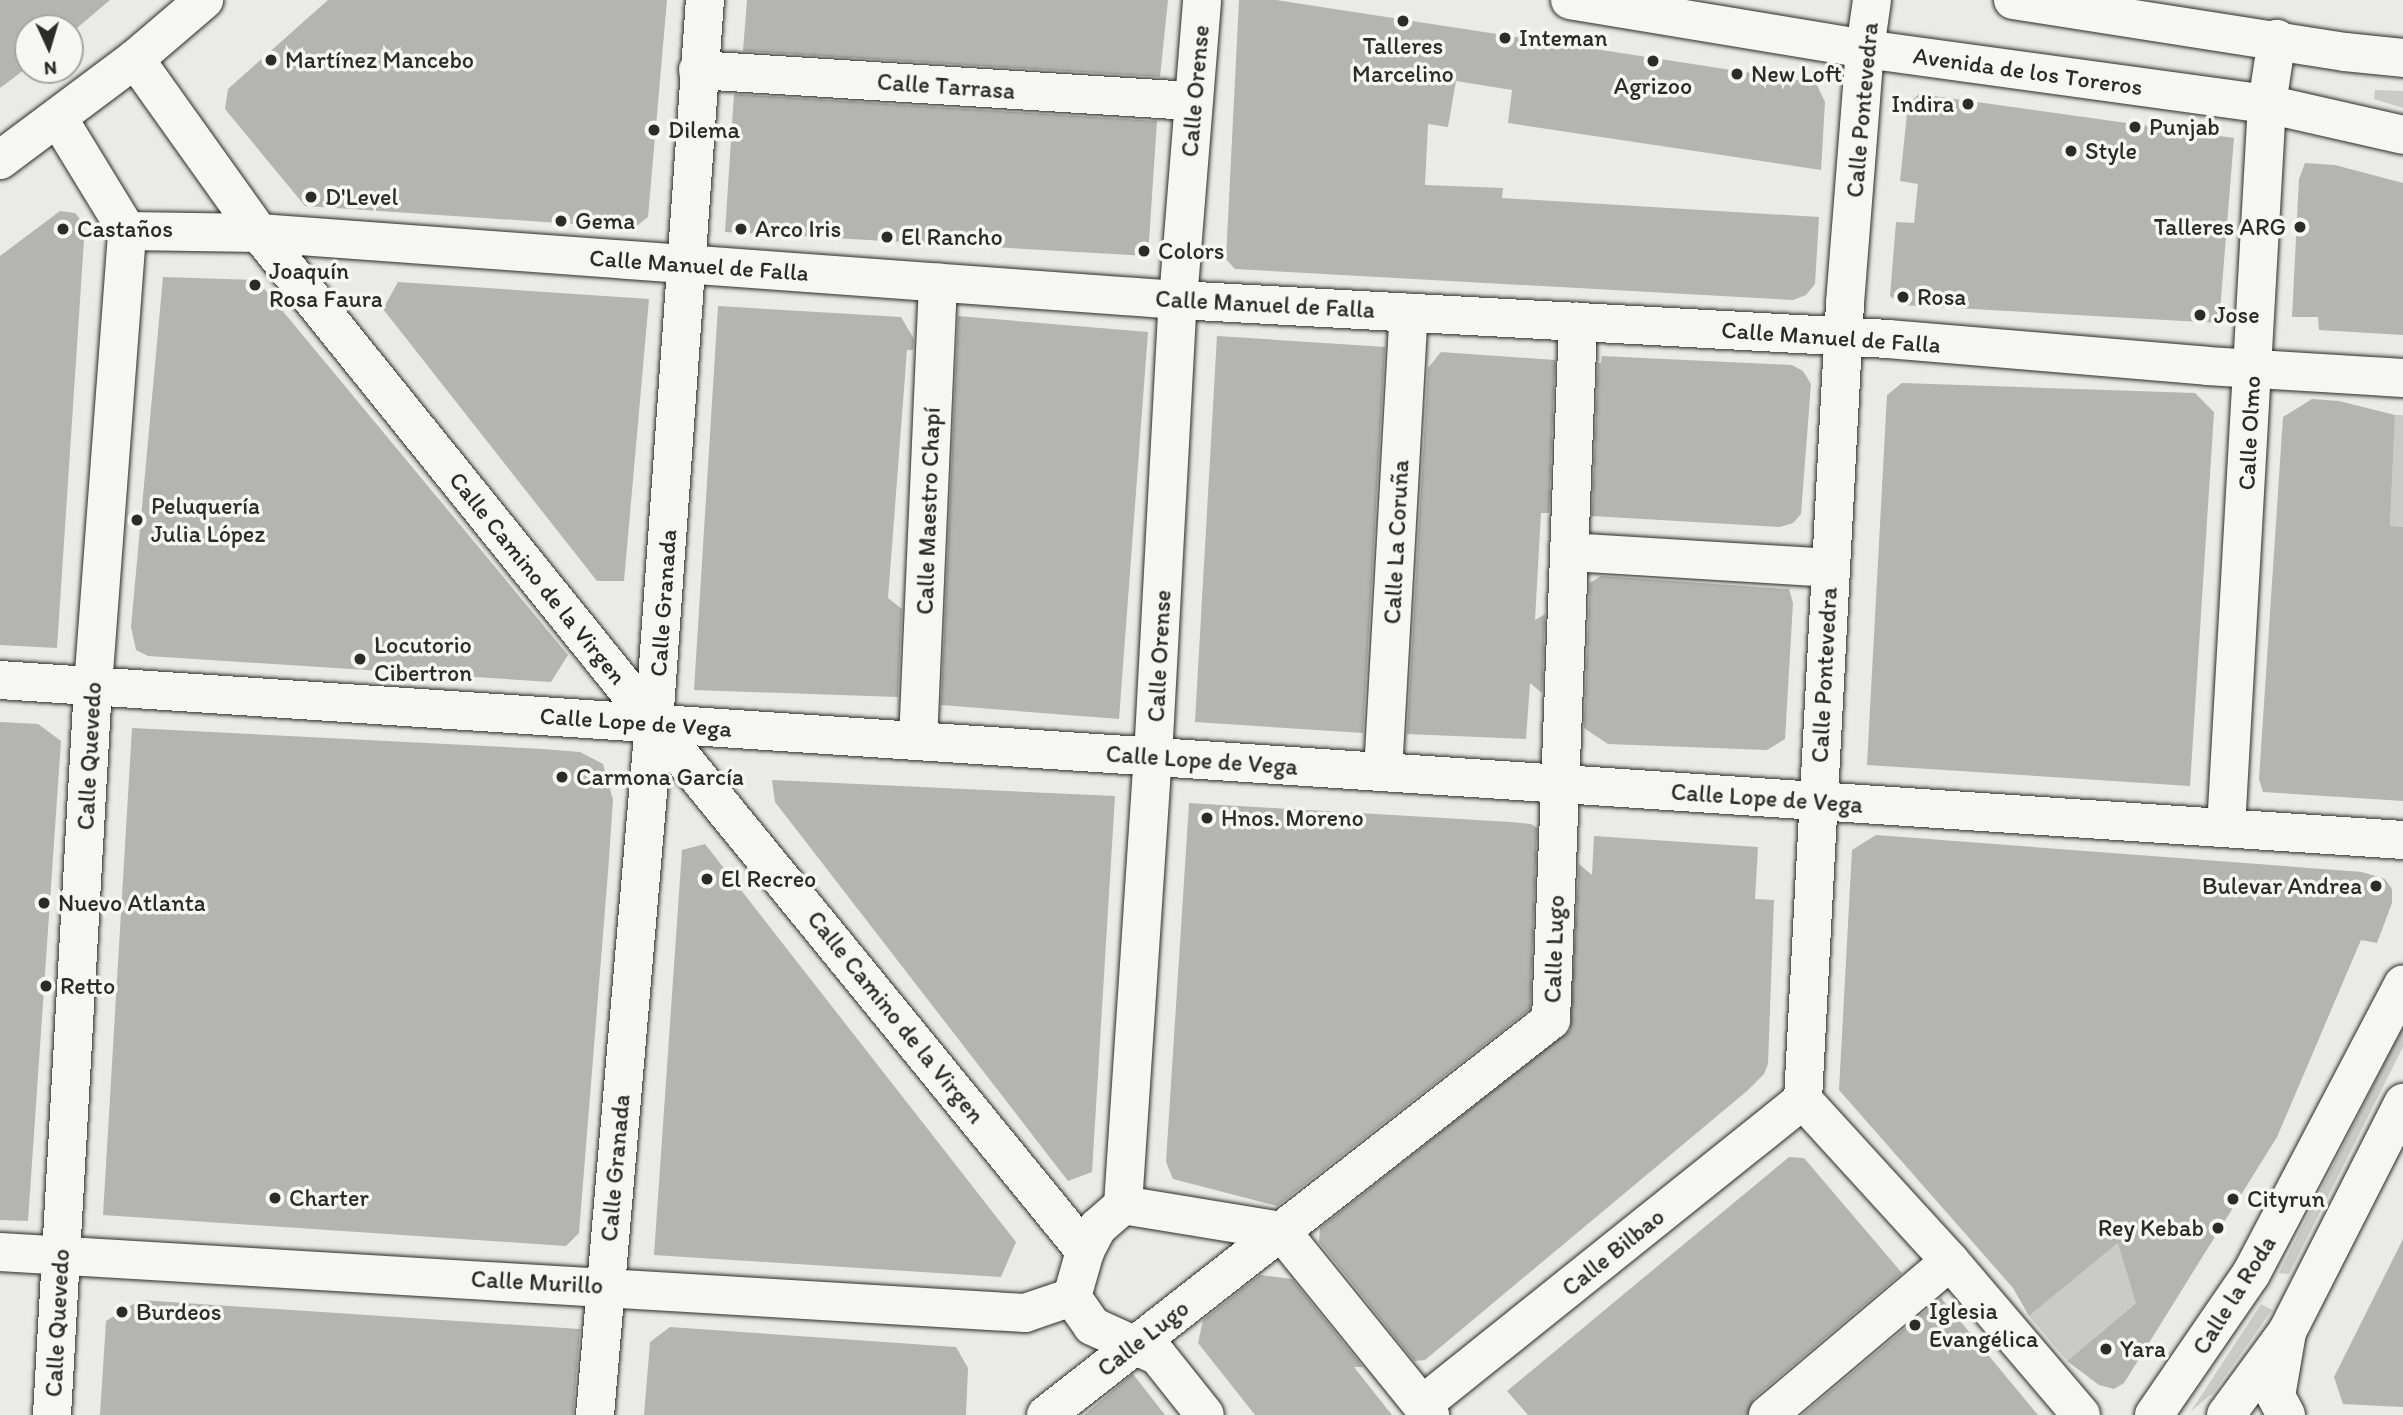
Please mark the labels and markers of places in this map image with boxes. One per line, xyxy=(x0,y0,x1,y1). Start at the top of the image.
marker: Talleres Marcelino xyxy=(1395,13,1411,29)
place label: Inteman xyxy=(1519,24,1608,52)
marker: Inteman xyxy=(1497,30,1513,46)
place label: Talleres Marcelino xyxy=(1352,32,1454,88)
place label: Martínez Mancebo xyxy=(285,46,475,74)
marker: Martínez Mancebo xyxy=(263,52,279,68)
marker: Agrizoo xyxy=(1645,53,1661,69)
place label: New Loft xyxy=(1751,60,1842,88)
marker: New Loft xyxy=(1729,66,1745,82)
place label: Agrizoo xyxy=(1614,72,1692,100)
place label: Indira xyxy=(1891,90,1954,118)
marker: Indira xyxy=(1960,96,1976,112)
place label: Punjab xyxy=(2149,113,2220,141)
place label: Dilema xyxy=(668,116,740,144)
marker: Punjab xyxy=(2127,119,2143,135)
marker: Dilema xyxy=(646,122,662,138)
place label: Style xyxy=(2085,137,2137,165)
marker: Style xyxy=(2063,143,2079,159)
place label: D'Level xyxy=(325,183,398,211)
marker: D'Level xyxy=(303,189,319,205)
place label: Gema xyxy=(575,207,635,235)
marker: Gema xyxy=(553,213,569,229)
place label: Talleres ARG xyxy=(2154,213,2286,241)
place label: Castaños xyxy=(77,215,173,243)
place label: Arco Iris xyxy=(755,215,844,243)
marker: Talleres ARG xyxy=(2292,219,2308,235)
marker: Castaños xyxy=(55,221,71,237)
marker: Arco Iris xyxy=(733,221,749,237)
place label: El Rancho xyxy=(901,223,1003,251)
marker: El Rancho xyxy=(879,229,895,245)
place label: Colors xyxy=(1158,237,1225,265)
marker: Colors xyxy=(1136,243,1152,259)
place label: Joaquín Rosa Faura xyxy=(269,257,383,313)
marker: Joaquín Rosa Faura xyxy=(247,277,263,293)
place label: Rosa xyxy=(1917,283,1966,311)
marker: Rosa xyxy=(1895,289,1911,305)
place label: Jose xyxy=(2214,301,2260,329)
marker: Jose xyxy=(2192,307,2208,323)
place label: Peluquería Julia López xyxy=(151,492,266,548)
marker: Peluquería Julia López xyxy=(129,512,145,528)
place label: Locutorio Cibertron xyxy=(374,631,472,687)
marker: Locutorio Cibertron xyxy=(352,651,368,667)
place label: Carmona García xyxy=(576,763,744,791)
marker: Carmona García xyxy=(554,769,570,785)
place label: Hnos. Moreno xyxy=(1221,804,1362,832)
marker: Hnos. Moreno xyxy=(1199,810,1215,826)
place label: El Recreo xyxy=(721,865,816,893)
marker: El Recreo xyxy=(699,871,715,887)
place label: Bulevar Andrea xyxy=(2202,872,2362,900)
marker: Bulevar Andrea xyxy=(2368,878,2384,894)
place label: Nuevo Atlanta xyxy=(58,889,206,917)
marker: Nuevo Atlanta xyxy=(36,895,52,911)
place label: Retto xyxy=(60,972,115,1000)
marker: Retto xyxy=(38,978,54,994)
place label: Charter xyxy=(289,1184,369,1212)
place label: Cityrun xyxy=(2247,1185,2325,1213)
marker: Charter xyxy=(267,1190,283,1206)
marker: Cityrun xyxy=(2225,1191,2241,1207)
place label: Rey Kebab xyxy=(2098,1214,2204,1242)
marker: Rey Kebab xyxy=(2210,1220,2226,1236)
place label: Iglesia Evangélica xyxy=(1929,1297,2038,1353)
place label: Burdeos xyxy=(136,1298,222,1326)
marker: Burdeos xyxy=(114,1304,130,1320)
marker: Iglesia Evangélica xyxy=(1907,1317,1923,1333)
place label: Yara xyxy=(2120,1335,2166,1363)
marker: Yara xyxy=(2098,1341,2114,1357)

